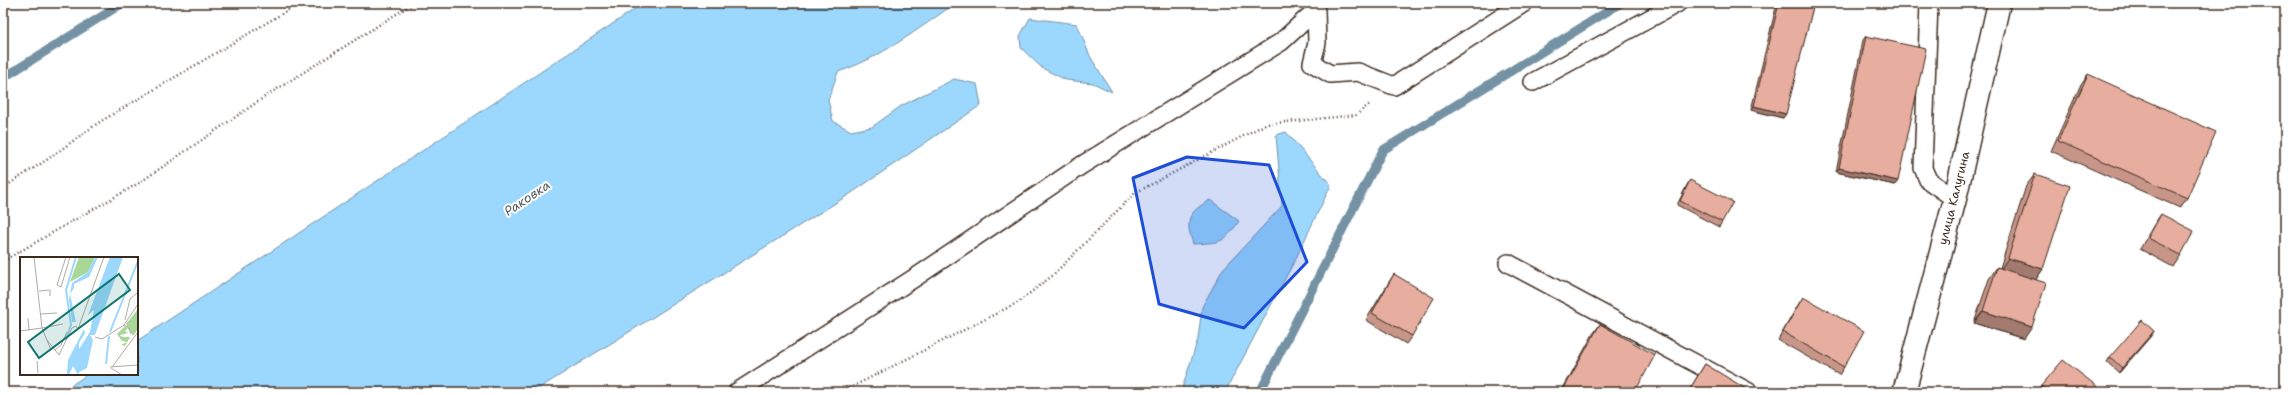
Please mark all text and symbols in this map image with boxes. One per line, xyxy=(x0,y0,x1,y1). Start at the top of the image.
street label: улица Калугина xyxy=(1935,149,1973,246)
water label: Раковка xyxy=(501,176,553,220)
inset map xyxy=(20,257,138,375)

